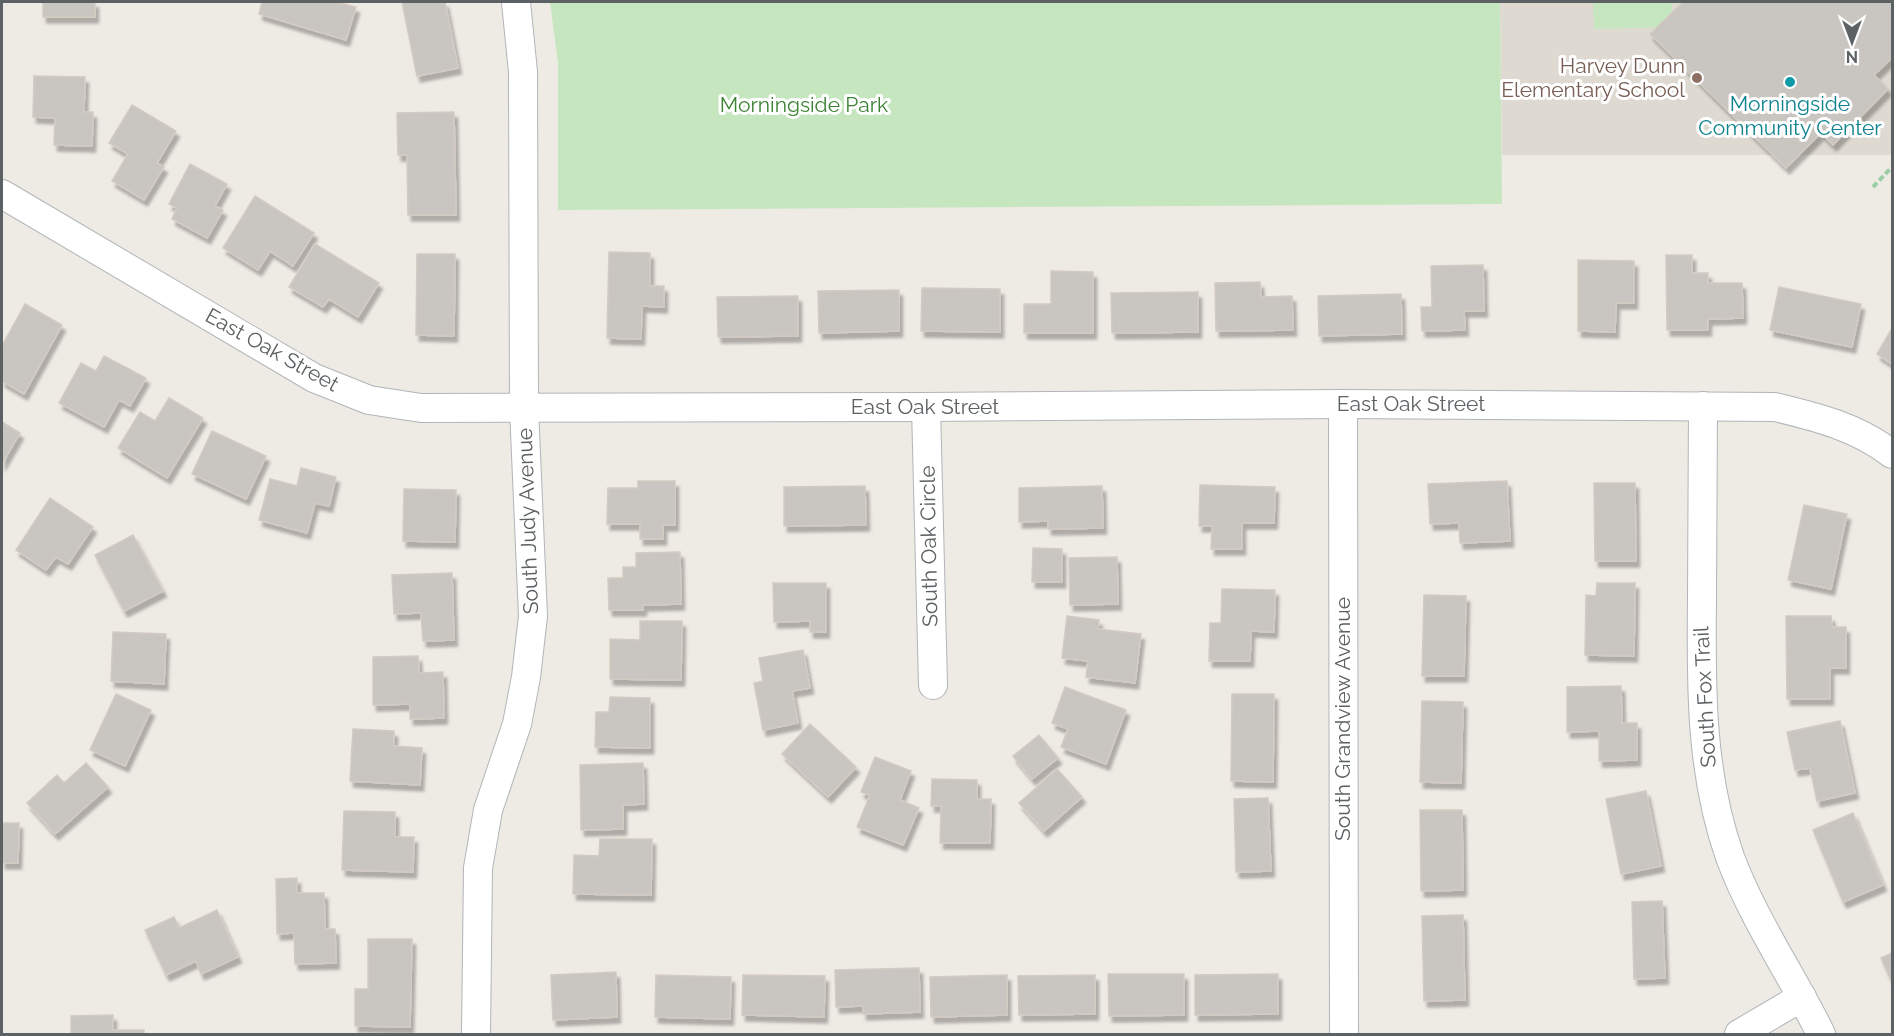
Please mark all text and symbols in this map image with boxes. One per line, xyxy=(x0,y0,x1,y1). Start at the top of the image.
north arrow xyxy=(1822,12,1882,72)
text: N xyxy=(1846,47,1858,66)
place label: Harvey Dunn Elementary School xyxy=(1501,53,1685,102)
marker: Harvey Dunn Elementary School xyxy=(1690,71,1704,85)
marker: Morningside Community Center xyxy=(1783,75,1797,89)
place label: Morningside Community Center xyxy=(1698,91,1882,140)
park label: Morningside Park xyxy=(720,92,888,117)
street label: East Oak Street xyxy=(201,303,343,397)
street label: East Oak Street xyxy=(1337,391,1485,416)
street label: East Oak Street xyxy=(851,394,999,419)
street label: South Judy Avenue xyxy=(512,427,543,615)
street label: South Oak Circle xyxy=(915,465,942,627)
street label: South Grandview Avenue xyxy=(1330,597,1355,841)
street label: South Fox Trail xyxy=(1688,626,1721,768)

